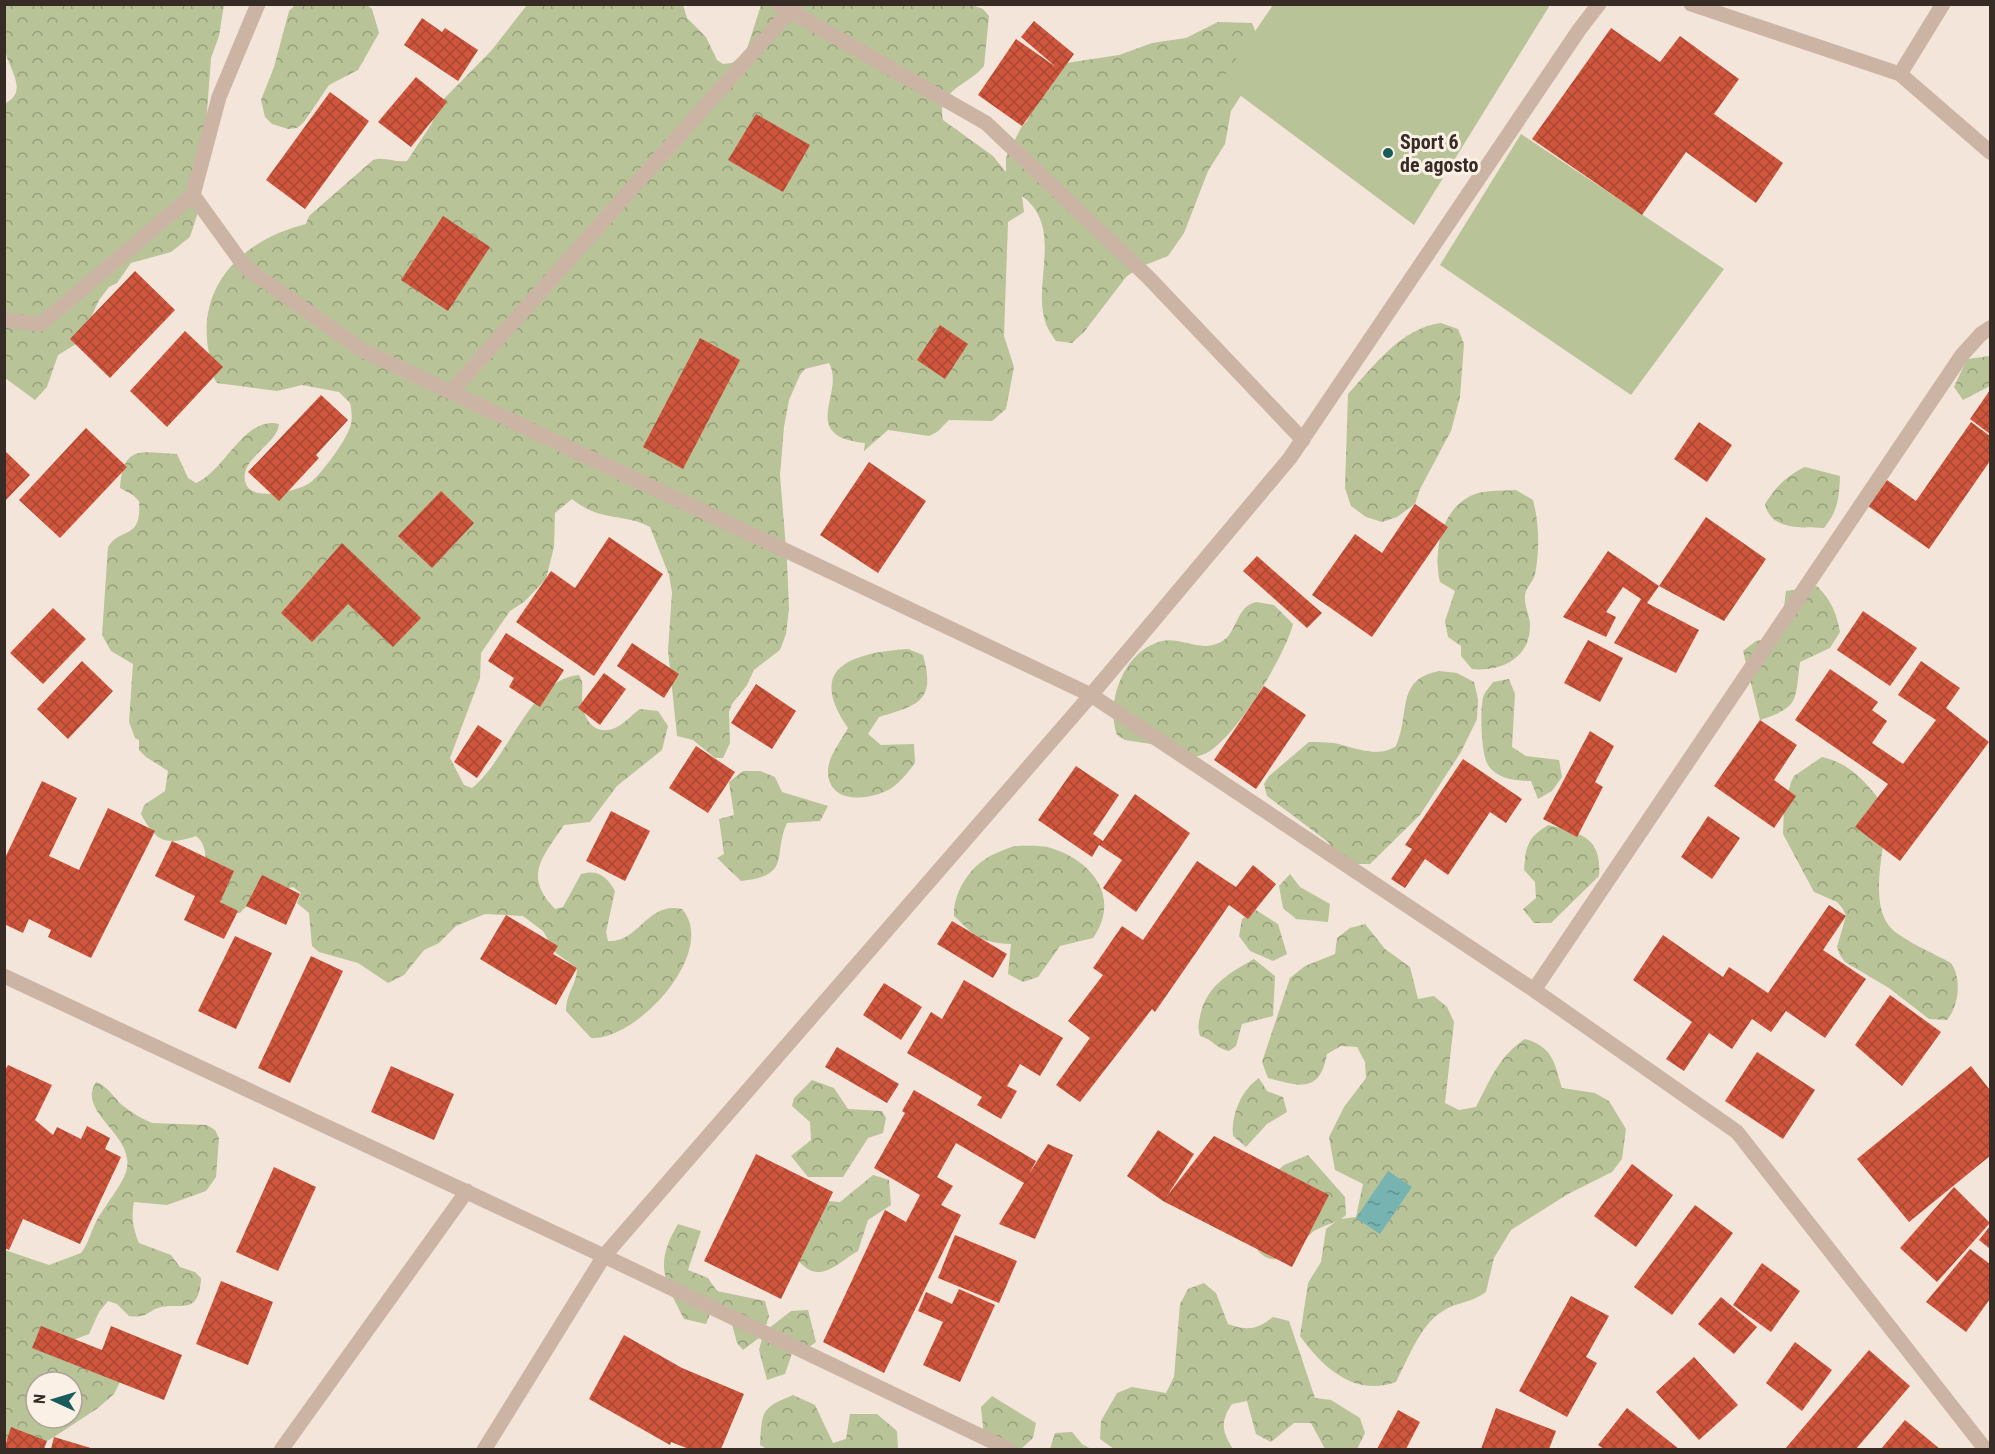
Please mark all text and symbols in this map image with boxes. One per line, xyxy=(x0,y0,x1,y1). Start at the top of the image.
place label: Sport 6 de agosto xyxy=(1400,130,1478,177)
marker: Sport 6 de agosto xyxy=(1381,146,1395,160)
north arrow xyxy=(24,1370,84,1430)
text: N xyxy=(30,1393,49,1405)

